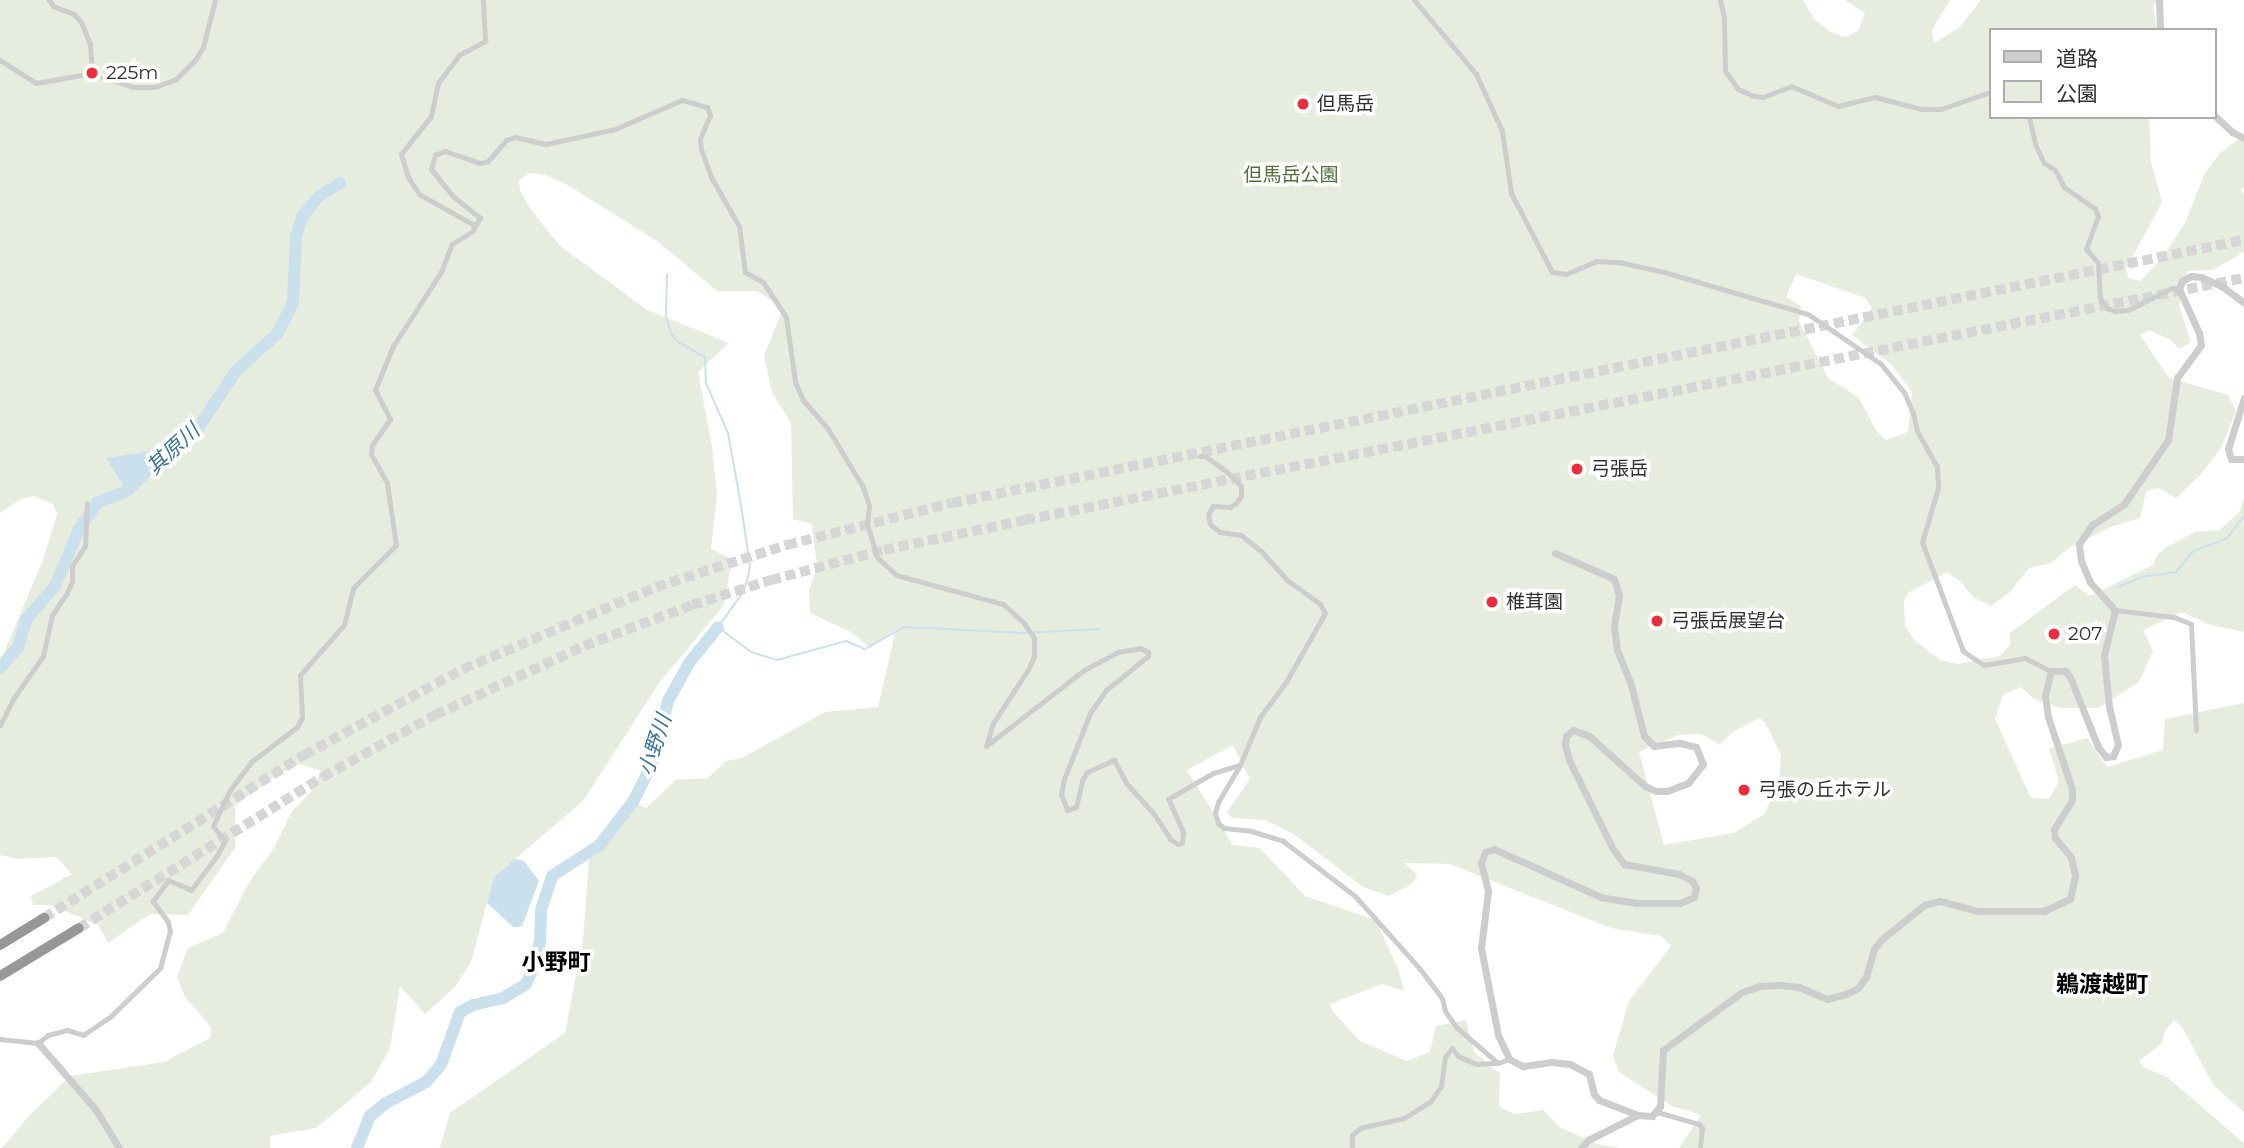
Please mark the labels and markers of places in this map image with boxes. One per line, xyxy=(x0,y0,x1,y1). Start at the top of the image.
place label: 225m xyxy=(106,62,158,84)
marker: 225m xyxy=(84,65,100,81)
place label: 但馬岳 xyxy=(1317,93,1374,115)
marker: 但馬岳 xyxy=(1295,96,1311,112)
place label: 弓張岳 xyxy=(1591,458,1648,480)
marker: 弓張岳 xyxy=(1569,461,1585,477)
place label: 椎茸園 xyxy=(1506,591,1563,613)
marker: 椎茸園 xyxy=(1484,594,1500,610)
place label: 弓張岳展望台 xyxy=(1671,610,1785,632)
marker: 弓張岳展望台 xyxy=(1649,613,1665,629)
place label: 207 xyxy=(2068,623,2102,645)
marker: 207 xyxy=(2046,626,2062,642)
place label: 弓張の丘ホテル xyxy=(1758,779,1891,801)
marker: 弓張の丘ホテル xyxy=(1736,782,1752,798)

